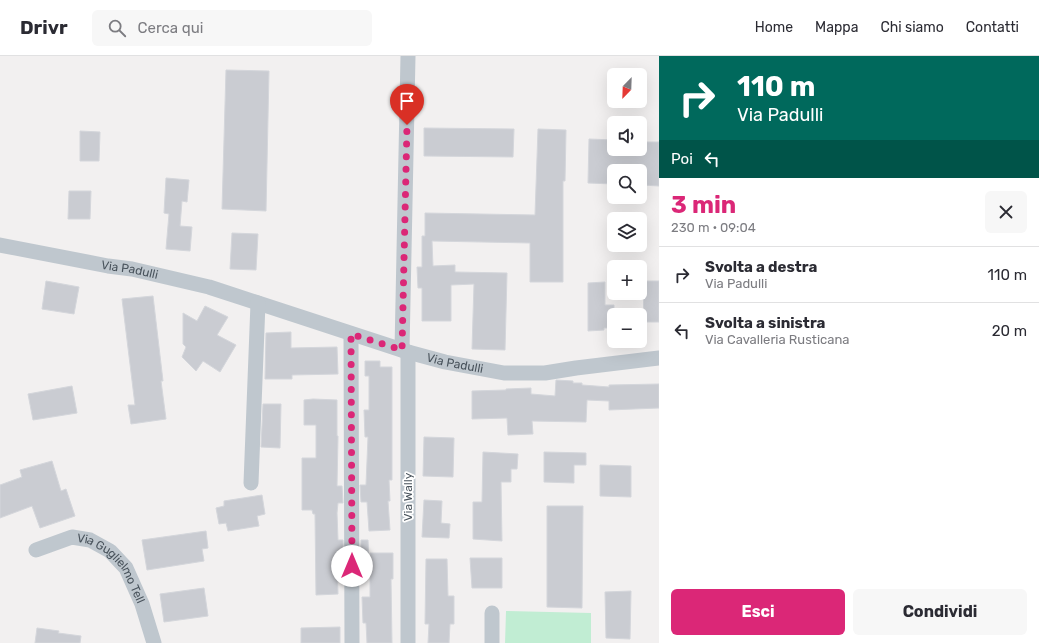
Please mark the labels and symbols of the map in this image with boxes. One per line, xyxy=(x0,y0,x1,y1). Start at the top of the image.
north arrow xyxy=(607,68,647,108)
pin xyxy=(390,84,424,125)
street label: Via Padulli xyxy=(100,258,160,282)
street label: Via Padulli xyxy=(425,350,485,376)
street label: Via Wally xyxy=(401,472,415,521)
street label: Via Guglielmo Tell xyxy=(76,531,148,605)
position arrow xyxy=(331,545,373,587)

